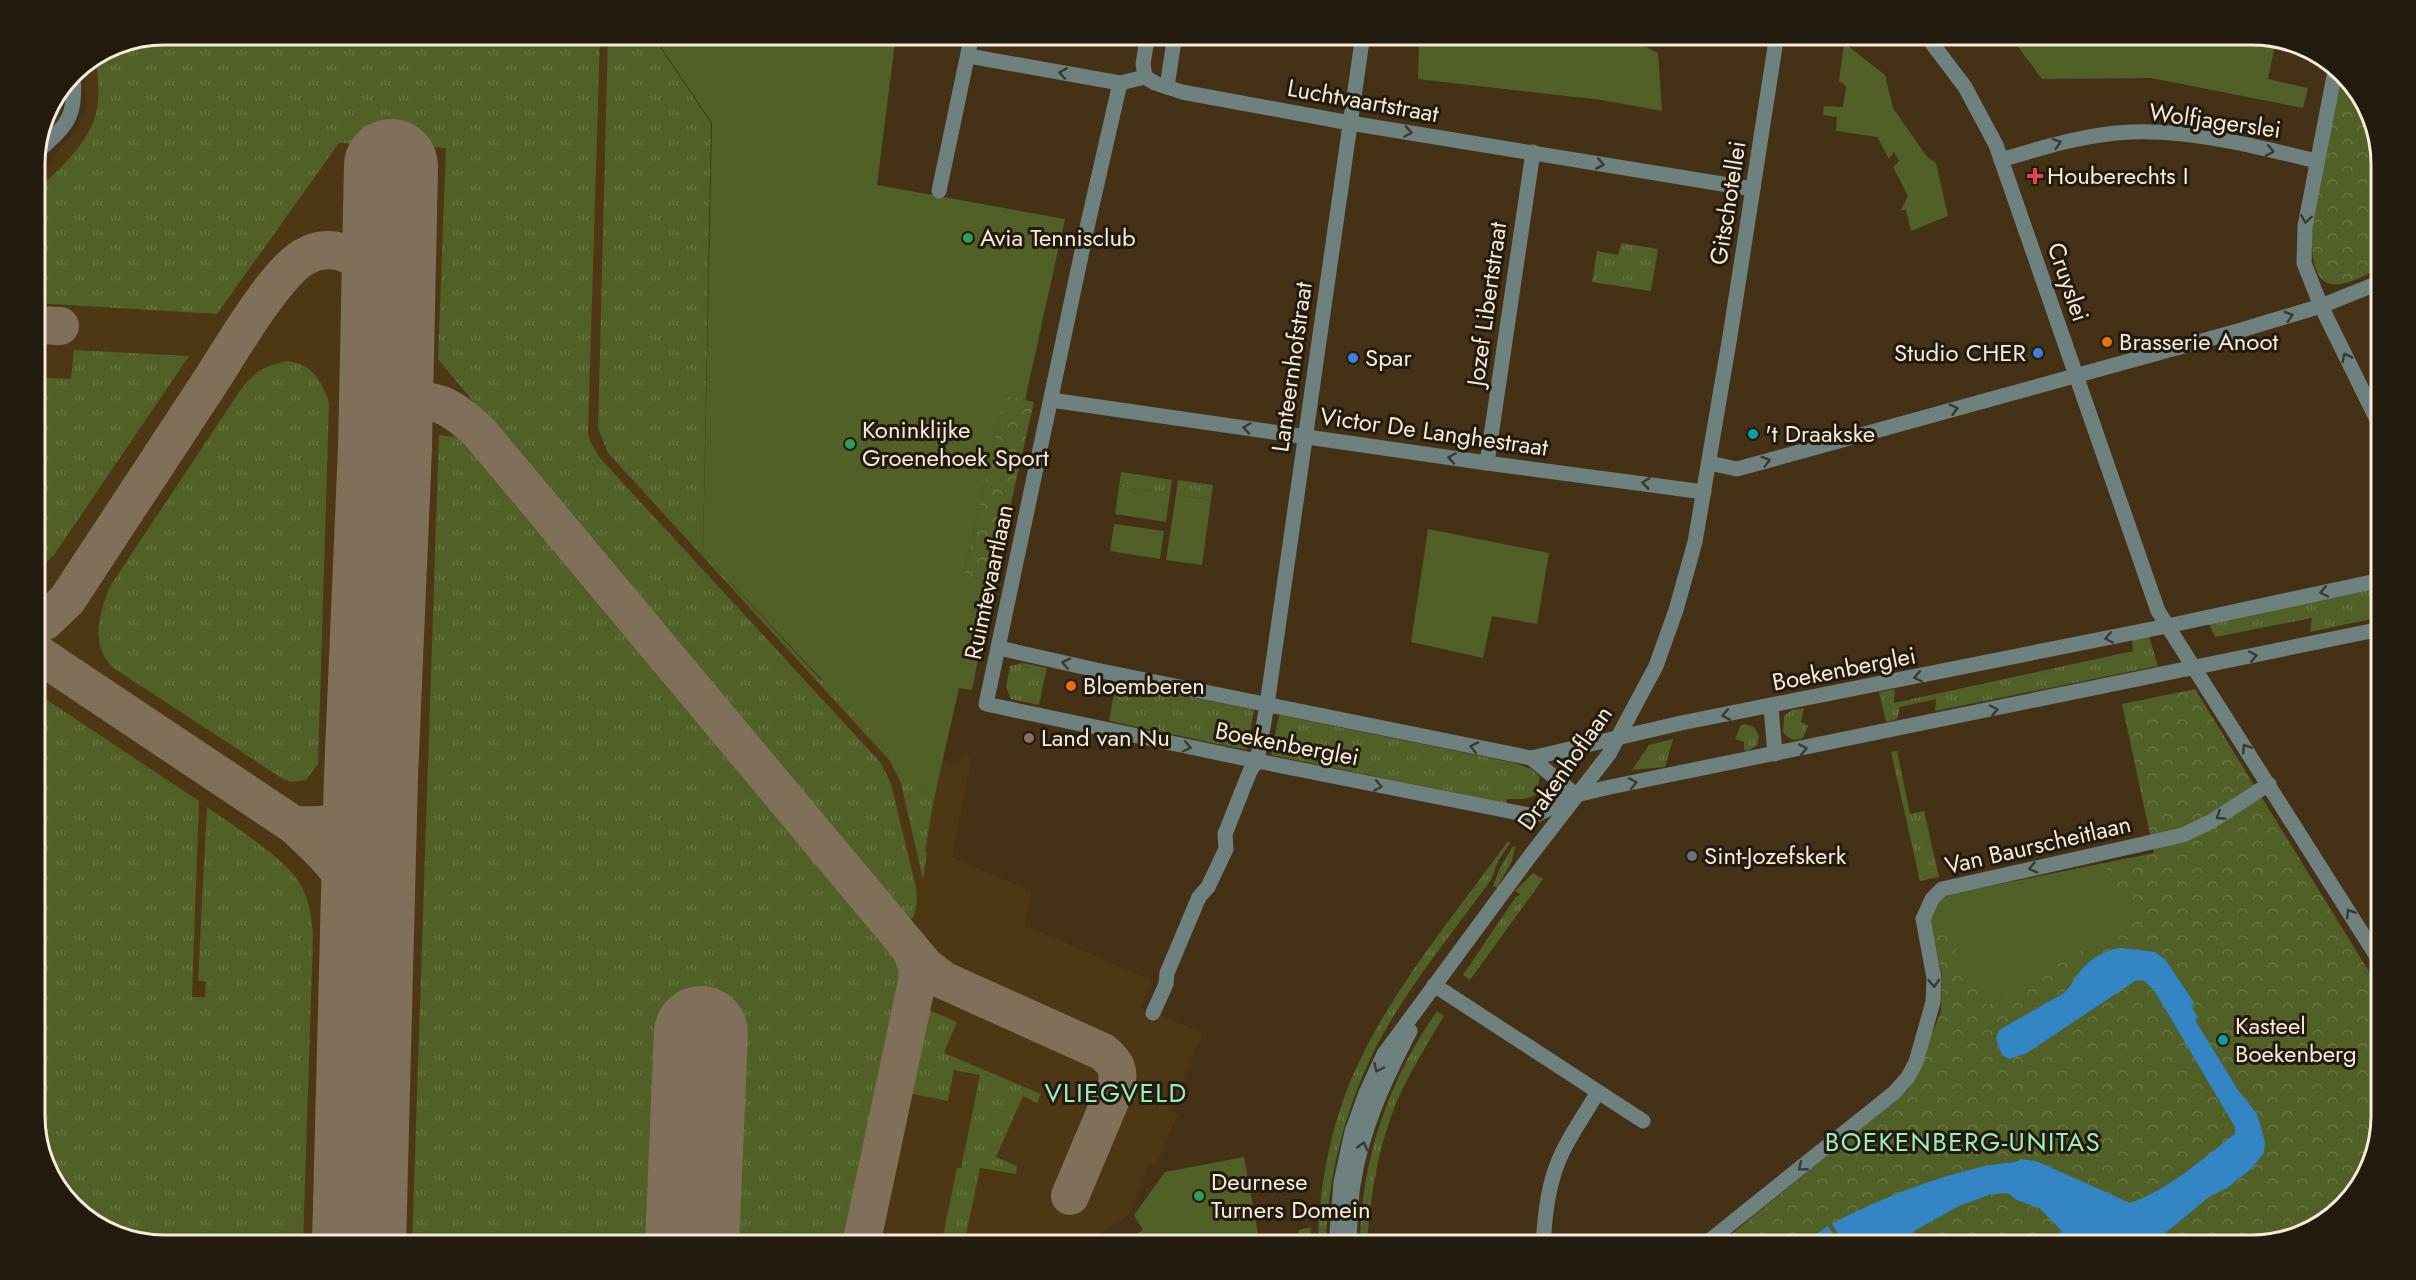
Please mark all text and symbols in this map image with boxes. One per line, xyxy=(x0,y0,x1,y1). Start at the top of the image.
one-way arrow xyxy=(1058,67,1068,80)
street label: Luchtvaartstraat xyxy=(1285,70,1442,131)
street label: Wolfjagerslei xyxy=(2147,94,2283,147)
one-way arrow xyxy=(1403,126,1412,138)
street label: Gitschotellei xyxy=(1700,138,1755,267)
one-way arrow xyxy=(2051,138,2062,150)
one-way arrow xyxy=(2265,144,2275,157)
one-way arrow xyxy=(1595,157,1605,170)
place label: Houberechts I xyxy=(2047,158,2189,193)
marker: Houberechts I xyxy=(2028,169,2042,183)
one-way arrow xyxy=(2301,214,2313,223)
street label: Jozef Libertstraat xyxy=(1457,219,1515,391)
place label: Avia Tennisclub xyxy=(980,220,1136,255)
marker: Avia Tennisclub xyxy=(961,231,975,245)
street label: Cruyslei xyxy=(2039,238,2098,326)
street label: Lanteernhofstraat xyxy=(1262,279,1321,454)
one-way arrow xyxy=(2283,311,2294,323)
place label: Brasserie Anoot xyxy=(2119,324,2279,359)
place label: Studio CHER xyxy=(1894,335,2027,370)
marker: Brasserie Anoot xyxy=(2100,335,2114,349)
place label: Spar xyxy=(1365,340,1412,375)
marker: Studio CHER xyxy=(2031,346,2045,360)
marker: Spar xyxy=(1346,351,1360,365)
one-way arrow xyxy=(2342,353,2353,363)
street label: Victor De Langhestraat xyxy=(1318,398,1551,465)
one-way arrow xyxy=(1948,404,1959,416)
place label: Koninklijke Groenehoek Sport xyxy=(862,412,1049,475)
place label: 't Draakske xyxy=(1765,416,1875,451)
one-way arrow xyxy=(1242,422,1251,434)
marker: 't Draakske xyxy=(1746,427,1760,441)
marker: Koninklijke Groenehoek Sport xyxy=(843,437,857,451)
one-way arrow xyxy=(1448,452,1458,465)
one-way arrow xyxy=(1760,455,1770,468)
one-way arrow xyxy=(1641,478,1650,490)
street label: Ruimtevaartlaan xyxy=(955,501,1022,663)
one-way arrow xyxy=(2319,585,2329,598)
one-way arrow xyxy=(2104,631,2114,644)
street label: Boekenberglei xyxy=(1769,637,1919,700)
one-way arrow xyxy=(2247,650,2257,663)
one-way arrow xyxy=(1061,658,1071,671)
place label: Bloemberen xyxy=(1083,668,1205,703)
one-way arrow xyxy=(1913,670,1923,683)
marker: Bloemberen xyxy=(1064,679,1078,693)
street label: Drakenhoflaan xyxy=(1509,698,1621,837)
one-way arrow xyxy=(1988,704,1998,717)
one-way arrow xyxy=(1722,708,1732,721)
street label: Boekenberglei xyxy=(1212,712,1362,775)
place label: Land van Nu xyxy=(1041,720,1170,755)
marker: Land van Nu xyxy=(1022,731,1036,745)
one-way arrow xyxy=(1182,740,1192,753)
one-way arrow xyxy=(1469,741,1479,754)
one-way arrow xyxy=(1797,743,1807,756)
one-way arrow xyxy=(2242,744,2253,755)
one-way arrow xyxy=(1628,777,1638,790)
one-way arrow xyxy=(1373,778,1383,791)
street label: Van Baurscheitlaan xyxy=(1941,806,2134,883)
one-way arrow xyxy=(2216,809,2226,821)
place label: Sint-Jozefskerk xyxy=(1704,838,1847,873)
marker: Sint-Jozefskerk xyxy=(1685,849,1699,863)
one-way arrow xyxy=(2028,861,2038,874)
one-way arrow xyxy=(2346,909,2358,919)
one-way arrow xyxy=(1927,979,1940,988)
place label: Kasteel Boekenberg xyxy=(2235,1008,2357,1071)
marker: Kasteel Boekenberg xyxy=(2216,1033,2230,1047)
one-way arrow xyxy=(1373,1061,1385,1072)
district label: VLIEGVELD xyxy=(1044,1074,1188,1112)
district label: BOEKENBERG-UNITAS xyxy=(1825,1123,2101,1161)
one-way arrow xyxy=(1356,1141,1368,1152)
one-way arrow xyxy=(1798,1159,1809,1170)
place label: Deurnese Turners Domein xyxy=(1211,1164,1370,1227)
marker: Deurnese Turners Domein xyxy=(1192,1189,1206,1203)

